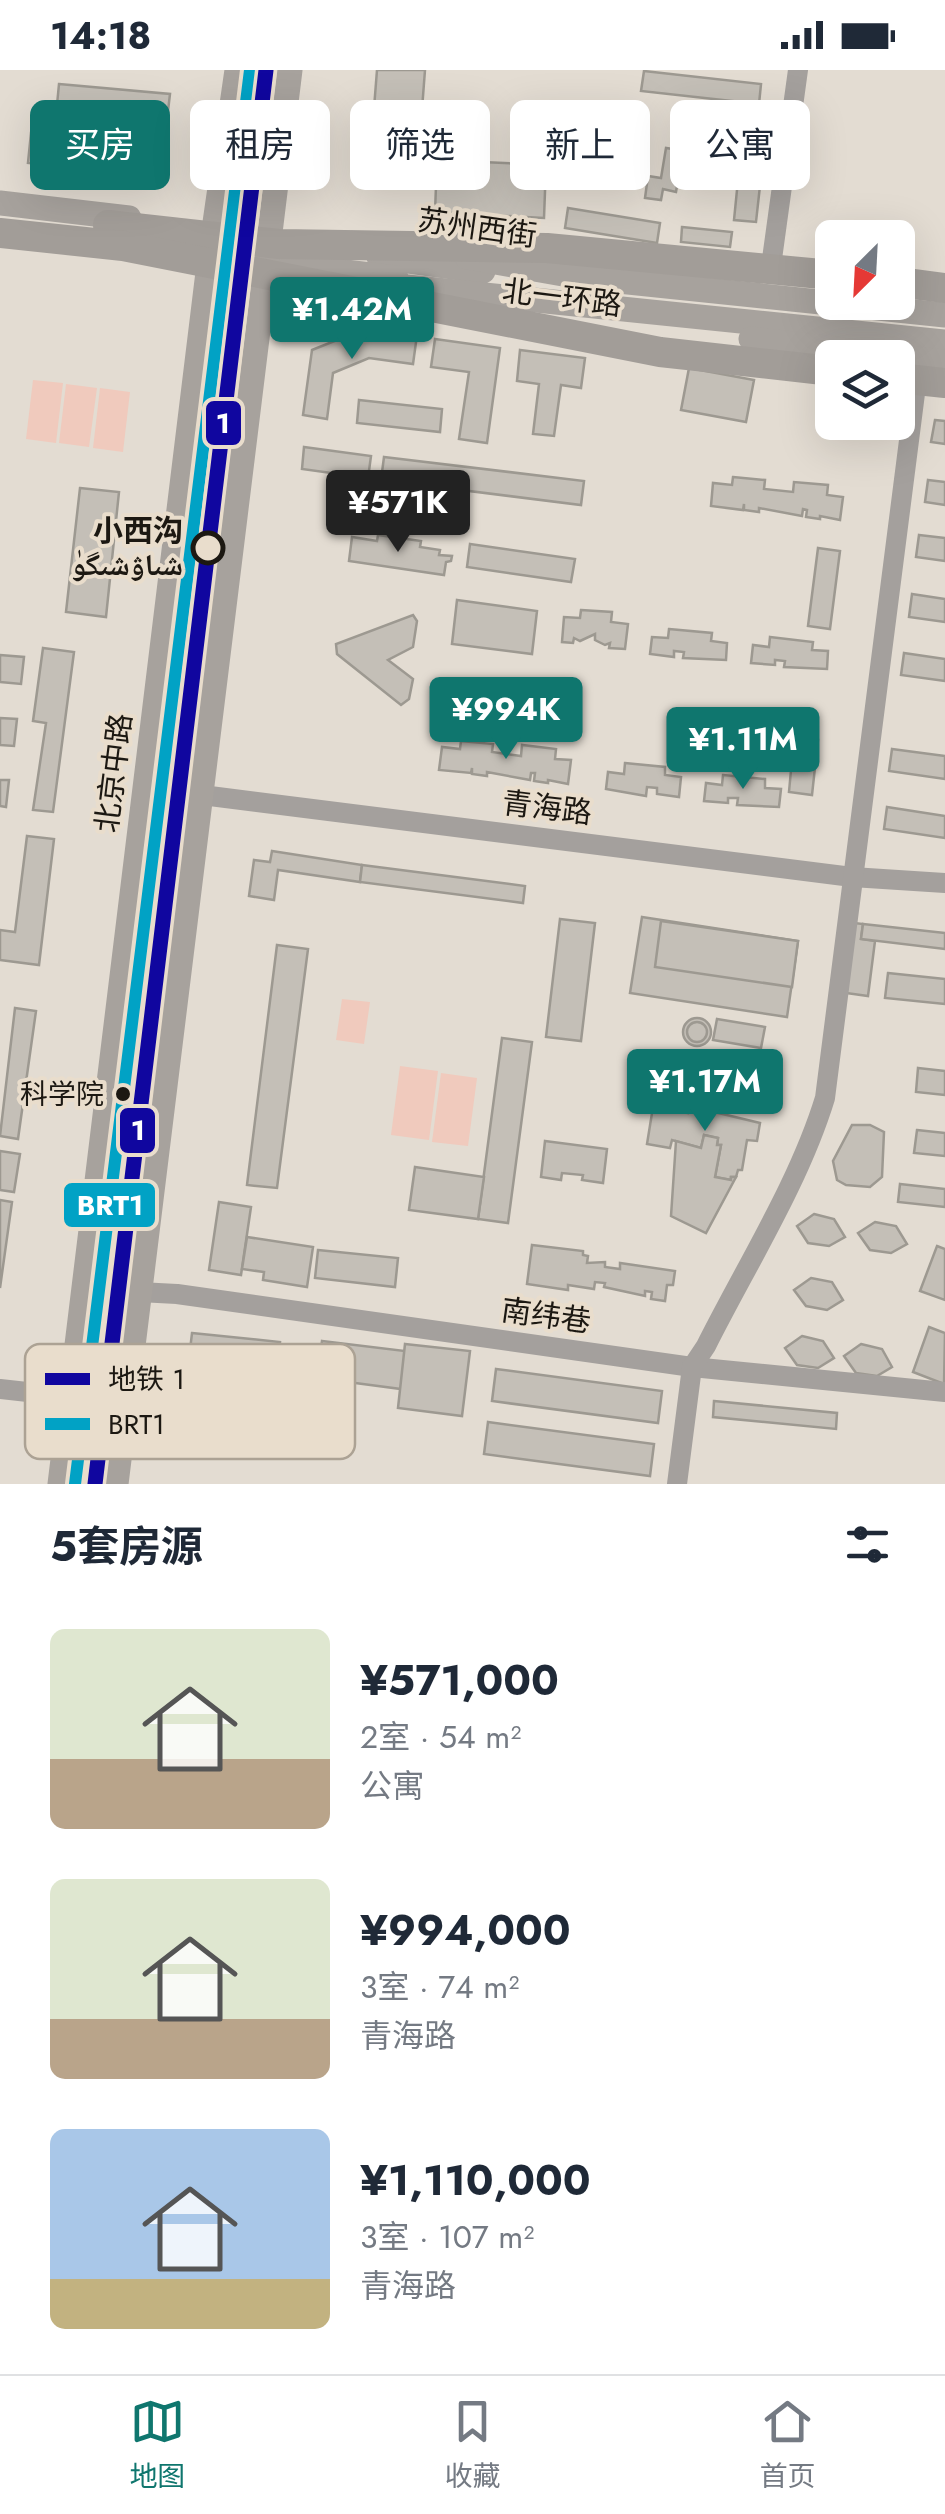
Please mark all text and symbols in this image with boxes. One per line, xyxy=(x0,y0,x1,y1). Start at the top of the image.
text: 14:18 xyxy=(50,8,151,63)
chip: 买房 xyxy=(30,100,170,190)
chip: 租房 xyxy=(190,100,330,190)
chip: 筛选 xyxy=(350,100,490,190)
chip: 新上 xyxy=(510,100,650,190)
chip: 公寓 xyxy=(670,100,810,190)
street label: 苏州西街 xyxy=(415,198,539,257)
north arrow xyxy=(815,220,915,320)
map controls xyxy=(815,220,915,440)
street label: 北一环路 xyxy=(500,269,624,326)
pin: ¥1.42M xyxy=(271,277,433,362)
text: ¥1.42M xyxy=(292,286,412,332)
button: layers xyxy=(815,340,915,440)
line badge: 1 xyxy=(204,399,243,447)
text: 1 xyxy=(216,403,230,444)
pin: ¥571K xyxy=(328,470,468,555)
text: ¥571K xyxy=(348,479,448,525)
place label: 小西沟 شىاۋشىگۈ xyxy=(71,509,183,586)
marker: 小西沟 شىاۋشىگۈ xyxy=(192,532,224,564)
pin: ¥994K xyxy=(436,677,576,762)
text: ¥994K xyxy=(452,686,560,732)
pin: ¥1.11M xyxy=(662,707,824,792)
street label: 北京中路 xyxy=(85,711,142,835)
text: ¥1.11M xyxy=(688,716,798,762)
street label: 青海路 xyxy=(500,781,594,834)
pin: ¥1.17M xyxy=(624,1049,786,1134)
text: ¥1.17M xyxy=(649,1058,761,1104)
place label: 科学院 xyxy=(20,1074,104,1115)
marker: 科学院 xyxy=(113,1084,133,1104)
line badge: 1 xyxy=(118,1106,157,1155)
text: 1 xyxy=(131,1110,145,1151)
line badge: BRT1 xyxy=(62,1181,157,1229)
text: BRT1 xyxy=(77,1185,143,1226)
street label: 南纬巷 xyxy=(499,1288,594,1343)
legend xyxy=(25,1344,355,1459)
text: 地铁 1 xyxy=(108,1359,185,1400)
text: BRT1 xyxy=(108,1404,165,1445)
text: 5套房源 xyxy=(50,1516,203,1577)
icon: filters xyxy=(840,1517,895,1572)
text: ¥571,000 xyxy=(360,1650,559,1711)
icon: home xyxy=(130,1669,250,1789)
text: 2室 · 54 m² xyxy=(360,1714,521,1760)
text: 公寓 xyxy=(360,1763,424,1809)
text: ¥994,000 xyxy=(360,1900,571,1961)
icon: home xyxy=(130,1919,250,2039)
text: 3室 · 74 m² xyxy=(360,1964,519,2010)
text: 青海路 xyxy=(360,2013,456,2059)
text: ¥1,110,000 xyxy=(360,2150,591,2211)
icon: home xyxy=(130,2169,250,2289)
text: 3室 · 107 m² xyxy=(360,2214,534,2260)
text: 青海路 xyxy=(360,2263,456,2309)
tab: 地图 xyxy=(129,2394,186,2497)
tab: 收藏 xyxy=(444,2394,501,2497)
tab: 首页 xyxy=(759,2394,816,2497)

